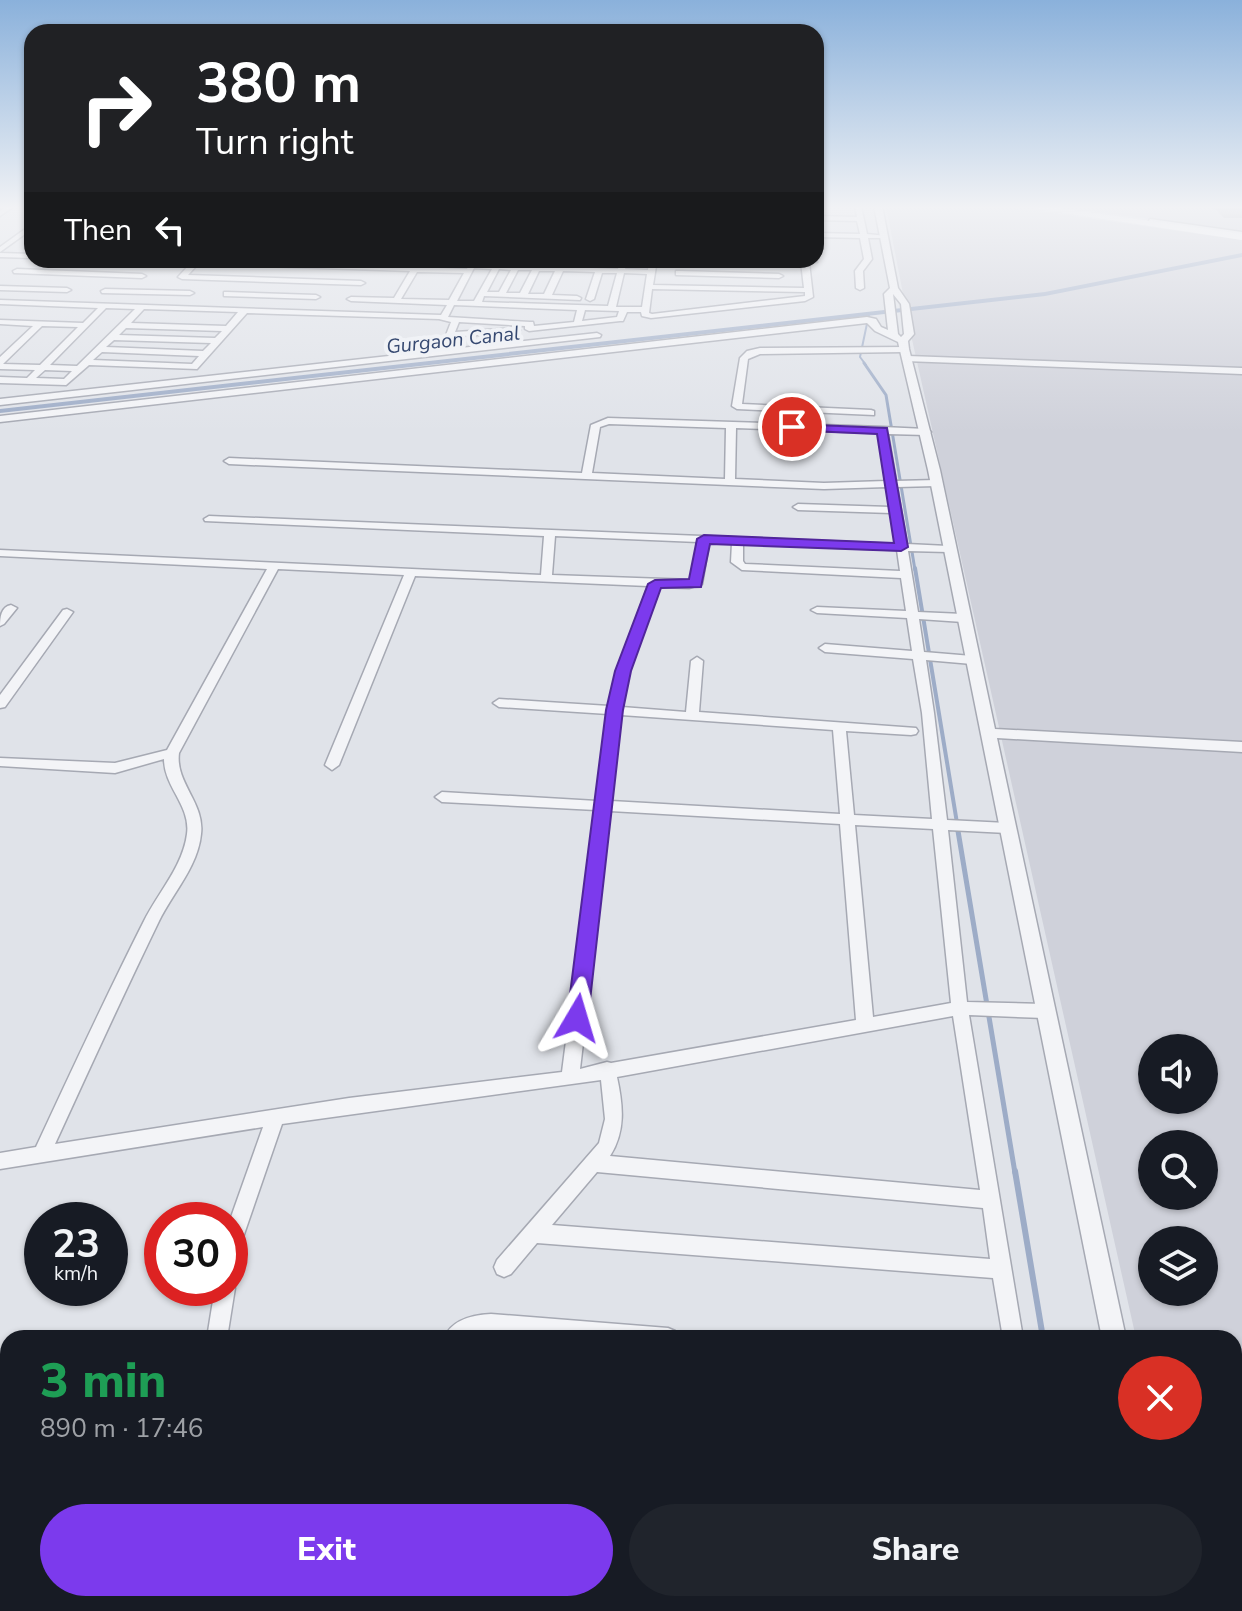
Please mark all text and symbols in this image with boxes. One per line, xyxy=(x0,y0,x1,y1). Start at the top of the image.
text: 380 m xyxy=(196,45,361,122)
icon: right xyxy=(64,56,168,160)
text: Turn right xyxy=(196,118,353,167)
icon: left xyxy=(148,208,192,252)
text: Then xyxy=(64,210,132,251)
water label: Gurgaon Canal xyxy=(385,320,521,360)
pin xyxy=(758,393,826,461)
icon: arrive xyxy=(770,405,814,449)
position arrow xyxy=(535,976,619,1060)
map controls xyxy=(1138,1034,1218,1306)
button: sound xyxy=(1138,1034,1218,1114)
button: search xyxy=(1138,1130,1218,1210)
speed limit sign: 30 xyxy=(144,1202,248,1306)
text: 23 xyxy=(52,1217,100,1271)
button: layers xyxy=(1138,1226,1218,1306)
text: km/h xyxy=(54,1260,98,1287)
text: 3 min xyxy=(40,1348,166,1414)
button: close xyxy=(1118,1356,1202,1440)
text: 890 m · 17:46 xyxy=(40,1411,203,1446)
button: Exit xyxy=(40,1504,613,1596)
button: Share xyxy=(629,1504,1202,1596)

